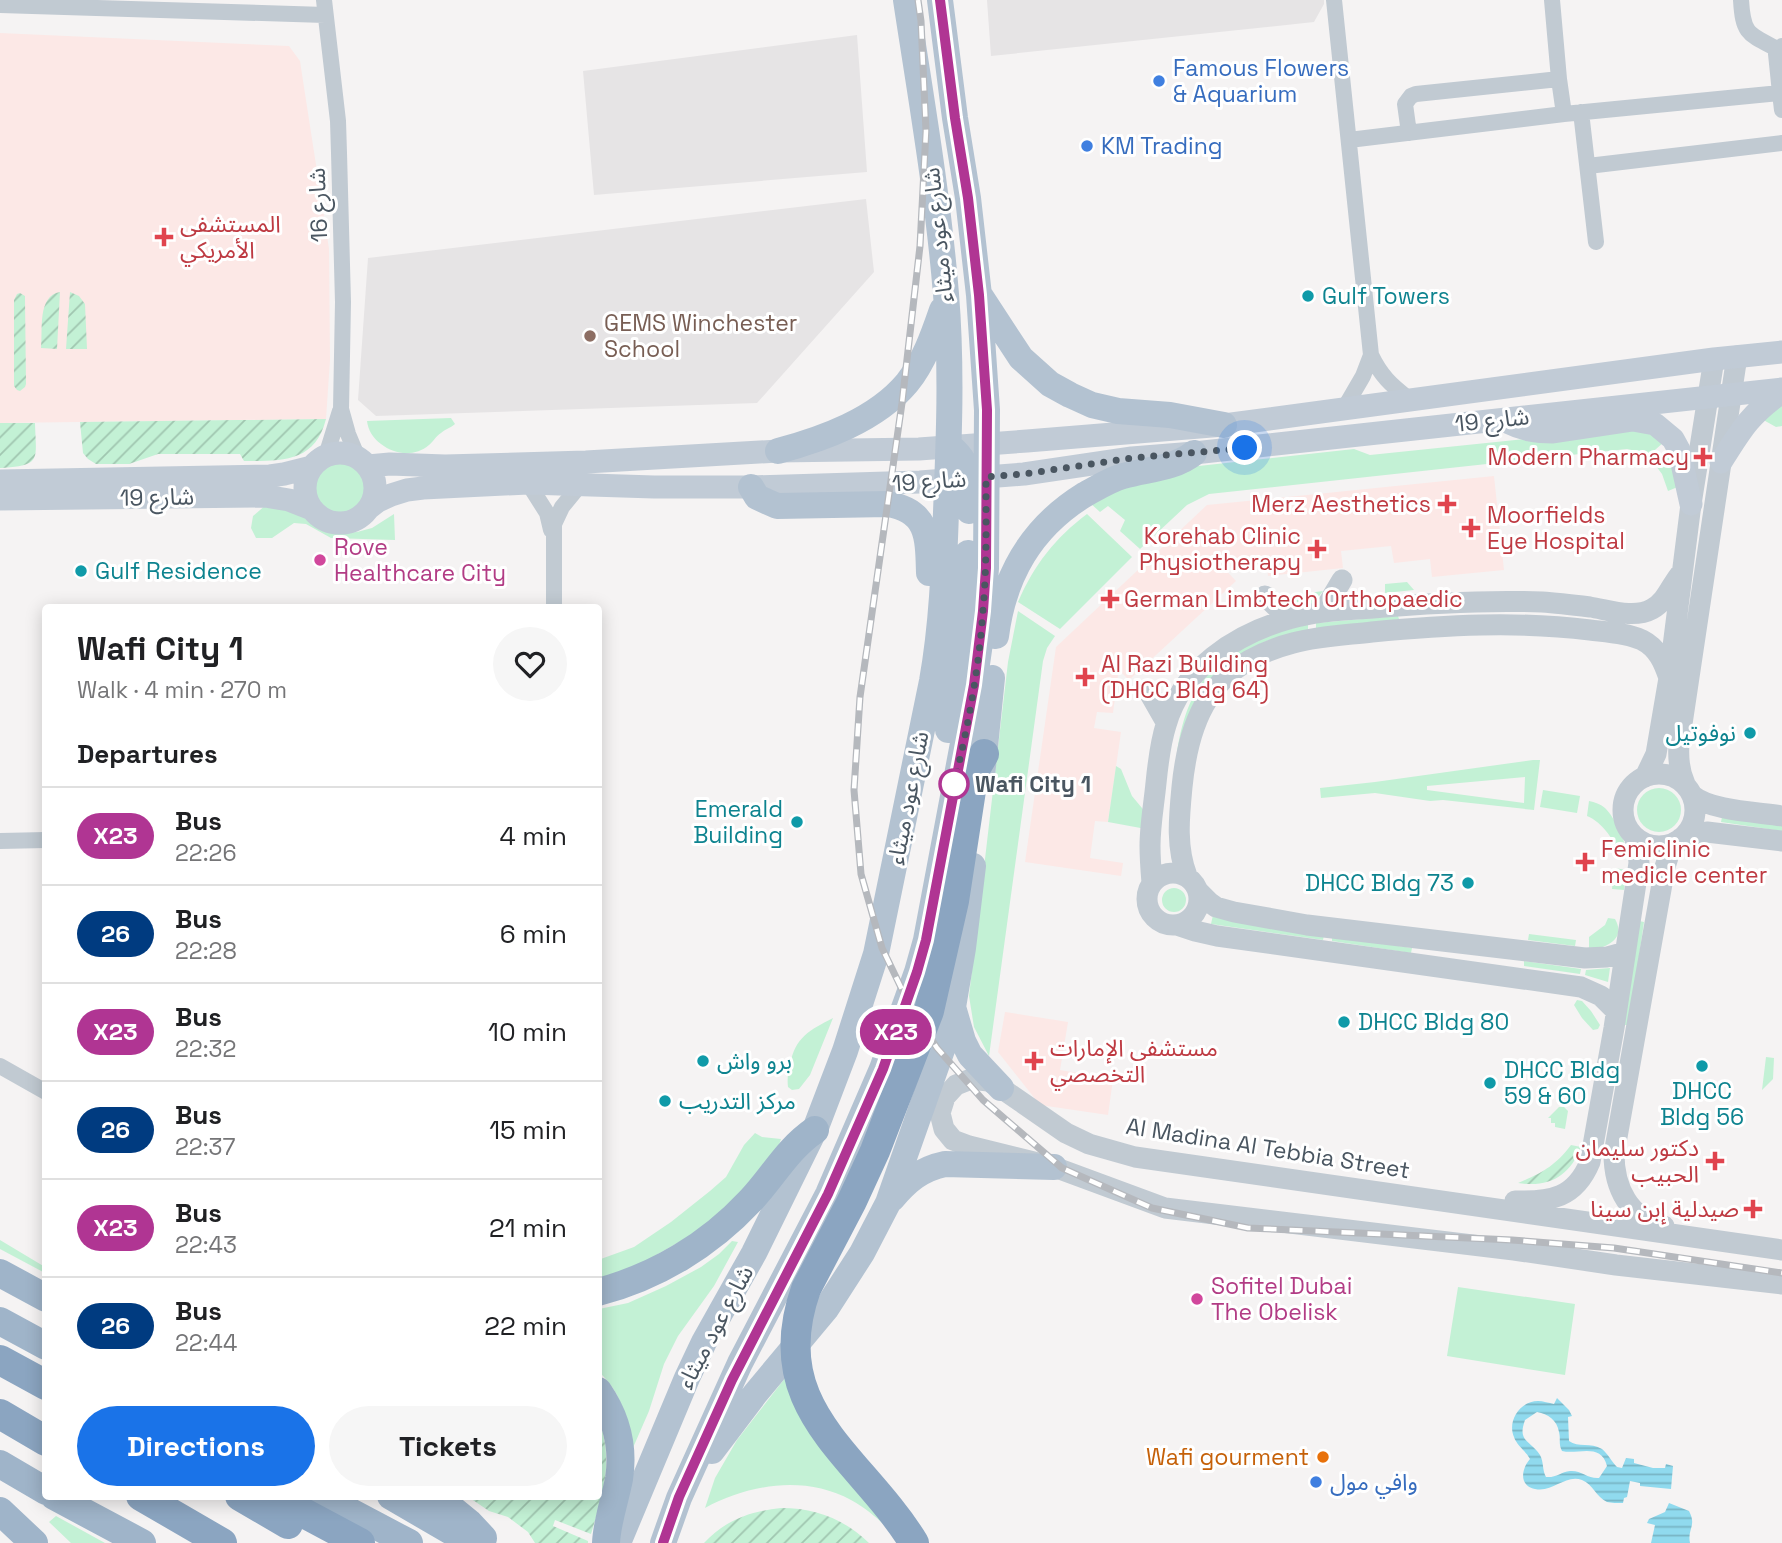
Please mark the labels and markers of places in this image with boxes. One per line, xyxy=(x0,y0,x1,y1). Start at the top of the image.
place label: Famous Flowers & Aquarium xyxy=(1173,53,1349,109)
marker: Famous Flowers & Aquarium xyxy=(1151,73,1167,89)
place label: KM Trading xyxy=(1101,131,1223,161)
marker: KM Trading xyxy=(1079,138,1095,154)
place label: المستشفى الأمريكي xyxy=(180,209,281,267)
marker: المستشفى الأمريكي xyxy=(154,227,174,247)
place label: Gulf Towers xyxy=(1322,281,1450,311)
marker: Gulf Towers xyxy=(1300,288,1316,304)
place label: GEMS Winchester School xyxy=(604,308,798,364)
marker: GEMS Winchester School xyxy=(582,328,598,344)
place label: Modern Pharmacy xyxy=(1487,442,1689,472)
marker: Modern Pharmacy xyxy=(1695,449,1711,465)
place label: Merz Aesthetics xyxy=(1251,489,1431,519)
marker: Merz Aesthetics xyxy=(1437,494,1457,514)
place label: Moorfields Eye Hospital xyxy=(1487,500,1625,556)
marker: Moorfields Eye Hospital xyxy=(1461,518,1481,538)
place label: Korehab Clinic Physiotherapy xyxy=(1139,521,1301,577)
place label: Rove Healthcare City xyxy=(334,532,506,588)
marker: Korehab Clinic Physiotherapy xyxy=(1307,539,1327,559)
marker: Rove Healthcare City xyxy=(312,552,328,568)
place label: Gulf Residence xyxy=(95,556,262,586)
marker: Gulf Residence xyxy=(73,563,89,579)
place label: German Limbtech Orthopaedic xyxy=(1124,584,1463,614)
marker: German Limbtech Orthopaedic xyxy=(1102,591,1118,607)
place label: Al Razi Building (DHCC Bldg 64) xyxy=(1101,649,1269,705)
marker: Al Razi Building (DHCC Bldg 64) xyxy=(1075,667,1095,687)
place label: نوفوتيل xyxy=(1666,718,1736,748)
marker: نوفوتيل xyxy=(1742,725,1758,741)
marker: Wafi City 1 xyxy=(939,769,969,799)
place label: Wafi City 1 xyxy=(975,769,1091,799)
place label: Emerald Building xyxy=(693,794,783,850)
marker: Emerald Building xyxy=(789,814,805,830)
place label: Femiclinic medicle center xyxy=(1601,834,1767,890)
marker: Femiclinic medicle center xyxy=(1575,852,1595,872)
place label: DHCC Bldg 73 xyxy=(1305,868,1454,898)
marker: DHCC Bldg 73 xyxy=(1460,875,1476,891)
place label: DHCC Bldg 80 xyxy=(1358,1007,1509,1037)
marker: DHCC Bldg 80 xyxy=(1336,1014,1352,1030)
place label: مستشفى الإمارات التخصصي xyxy=(1050,1033,1218,1091)
place label: برو واش xyxy=(717,1046,792,1076)
marker: مستشفى الإمارات التخصصي xyxy=(1024,1051,1044,1071)
marker: برو واش xyxy=(695,1053,711,1069)
place label: DHCC Bldg 59 & 60 xyxy=(1504,1055,1620,1111)
marker: DHCC Bldg 56 xyxy=(1694,1058,1710,1074)
marker: DHCC Bldg 59 & 60 xyxy=(1482,1075,1498,1091)
place label: DHCC Bldg 56 xyxy=(1660,1076,1744,1132)
place label: مركز التدريب xyxy=(679,1086,796,1116)
marker: مركز التدريب xyxy=(657,1093,673,1109)
place label: دكتور سليمان الحبيب xyxy=(1576,1133,1699,1189)
marker: دكتور سليمان الحبيب xyxy=(1705,1151,1725,1171)
place label: صيدلية إبن سينا xyxy=(1590,1194,1739,1225)
marker: صيدلية إبن سينا xyxy=(1745,1201,1761,1217)
place label: Sofitel Dubai The Obelisk xyxy=(1211,1271,1352,1327)
marker: Sofitel Dubai The Obelisk xyxy=(1189,1291,1205,1307)
place label: Wafi gourment xyxy=(1146,1442,1309,1472)
marker: Wafi gourment xyxy=(1315,1449,1331,1465)
place label: وافي مول xyxy=(1330,1467,1418,1499)
marker: وافي مول xyxy=(1308,1474,1324,1490)

